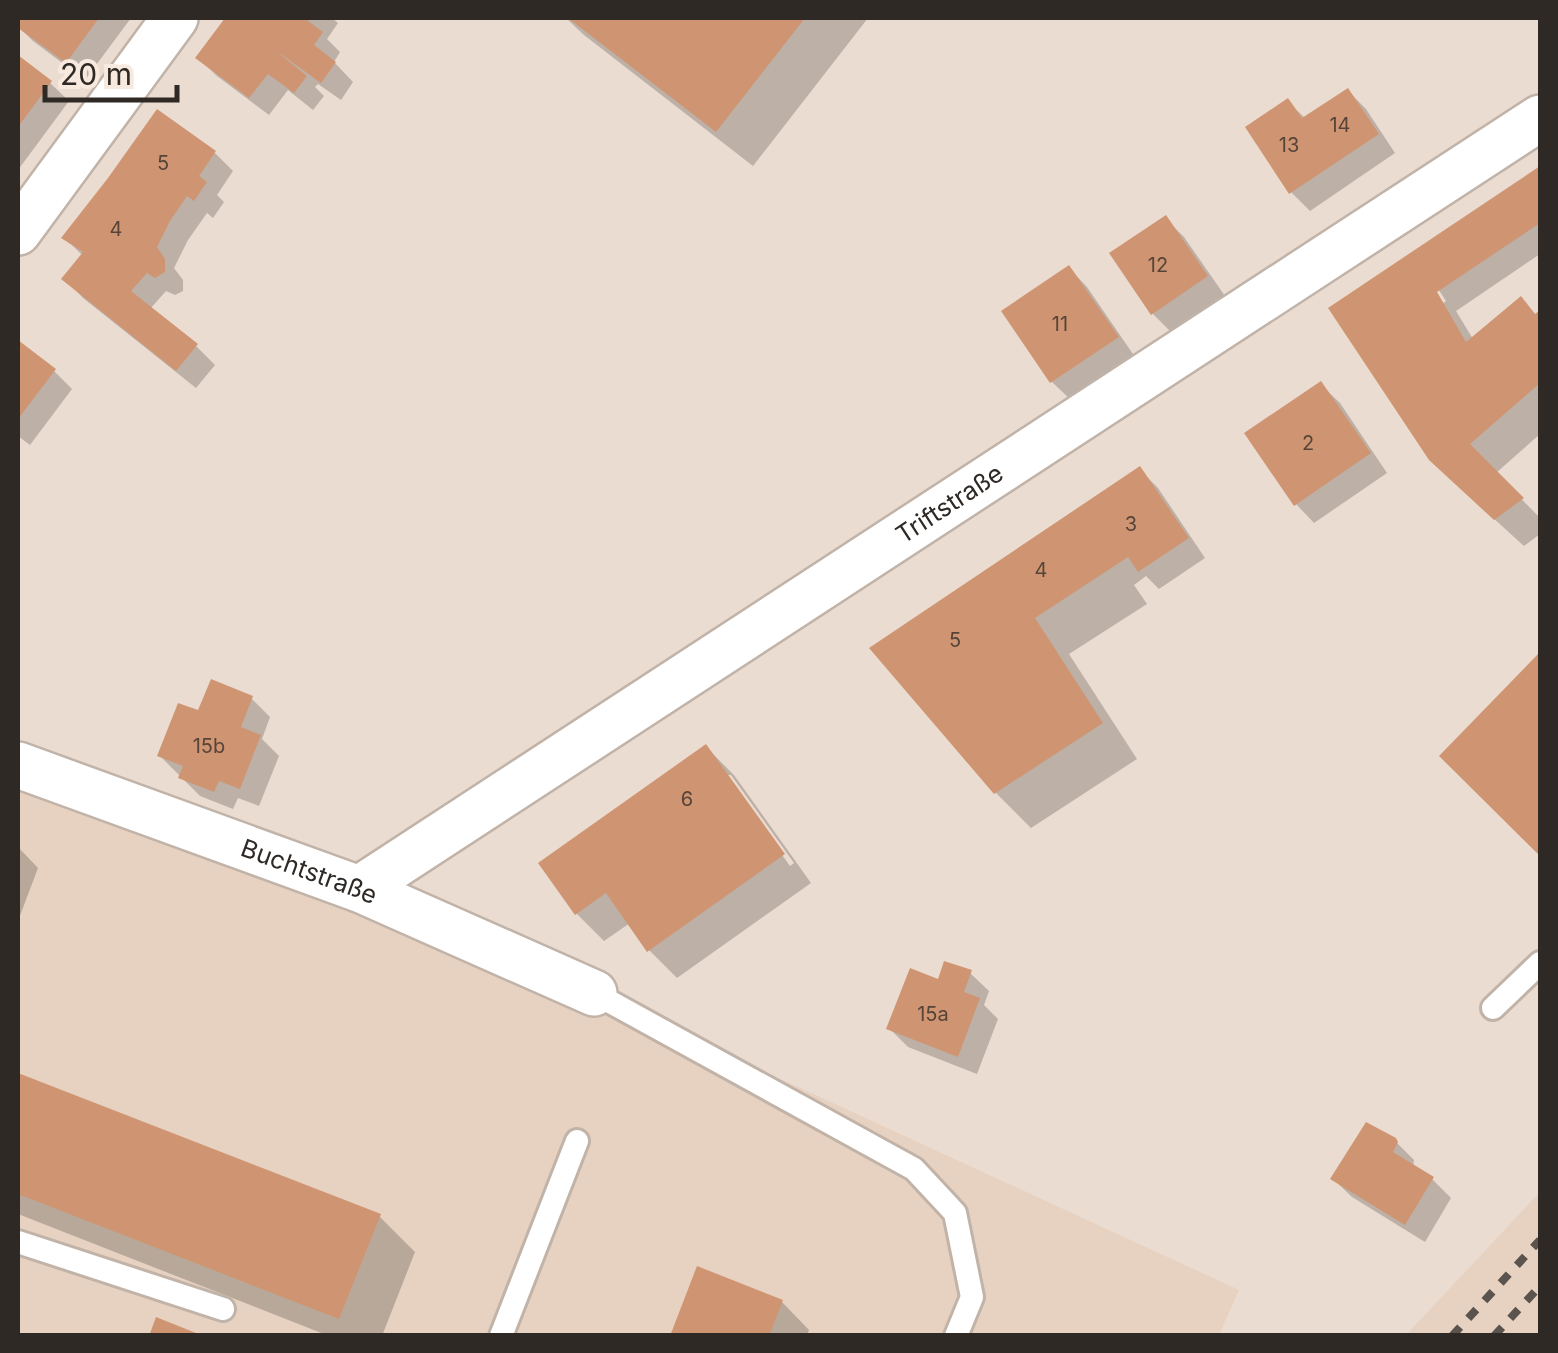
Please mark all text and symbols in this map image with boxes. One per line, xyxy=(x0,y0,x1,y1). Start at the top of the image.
scale bar xyxy=(45,40,178,102)
text: 20 m xyxy=(60,56,132,92)
house number: 14 xyxy=(1329,113,1351,137)
house number: 13 xyxy=(1279,133,1299,157)
house number: 5 xyxy=(157,151,169,175)
house number: 4 xyxy=(110,217,122,241)
house number: 12 xyxy=(1148,253,1168,277)
house number: 11 xyxy=(1052,312,1068,336)
house number: 2 xyxy=(1302,431,1314,455)
street label: Triftstraße xyxy=(890,458,1009,549)
house number: 3 xyxy=(1125,512,1137,536)
house number: 4 xyxy=(1035,558,1047,582)
house number: 5 xyxy=(949,628,961,652)
house number: 15b xyxy=(193,734,225,758)
house number: 6 xyxy=(681,787,693,811)
street label: Buchtstraße xyxy=(237,832,382,910)
house number: 15a xyxy=(917,1002,949,1026)

